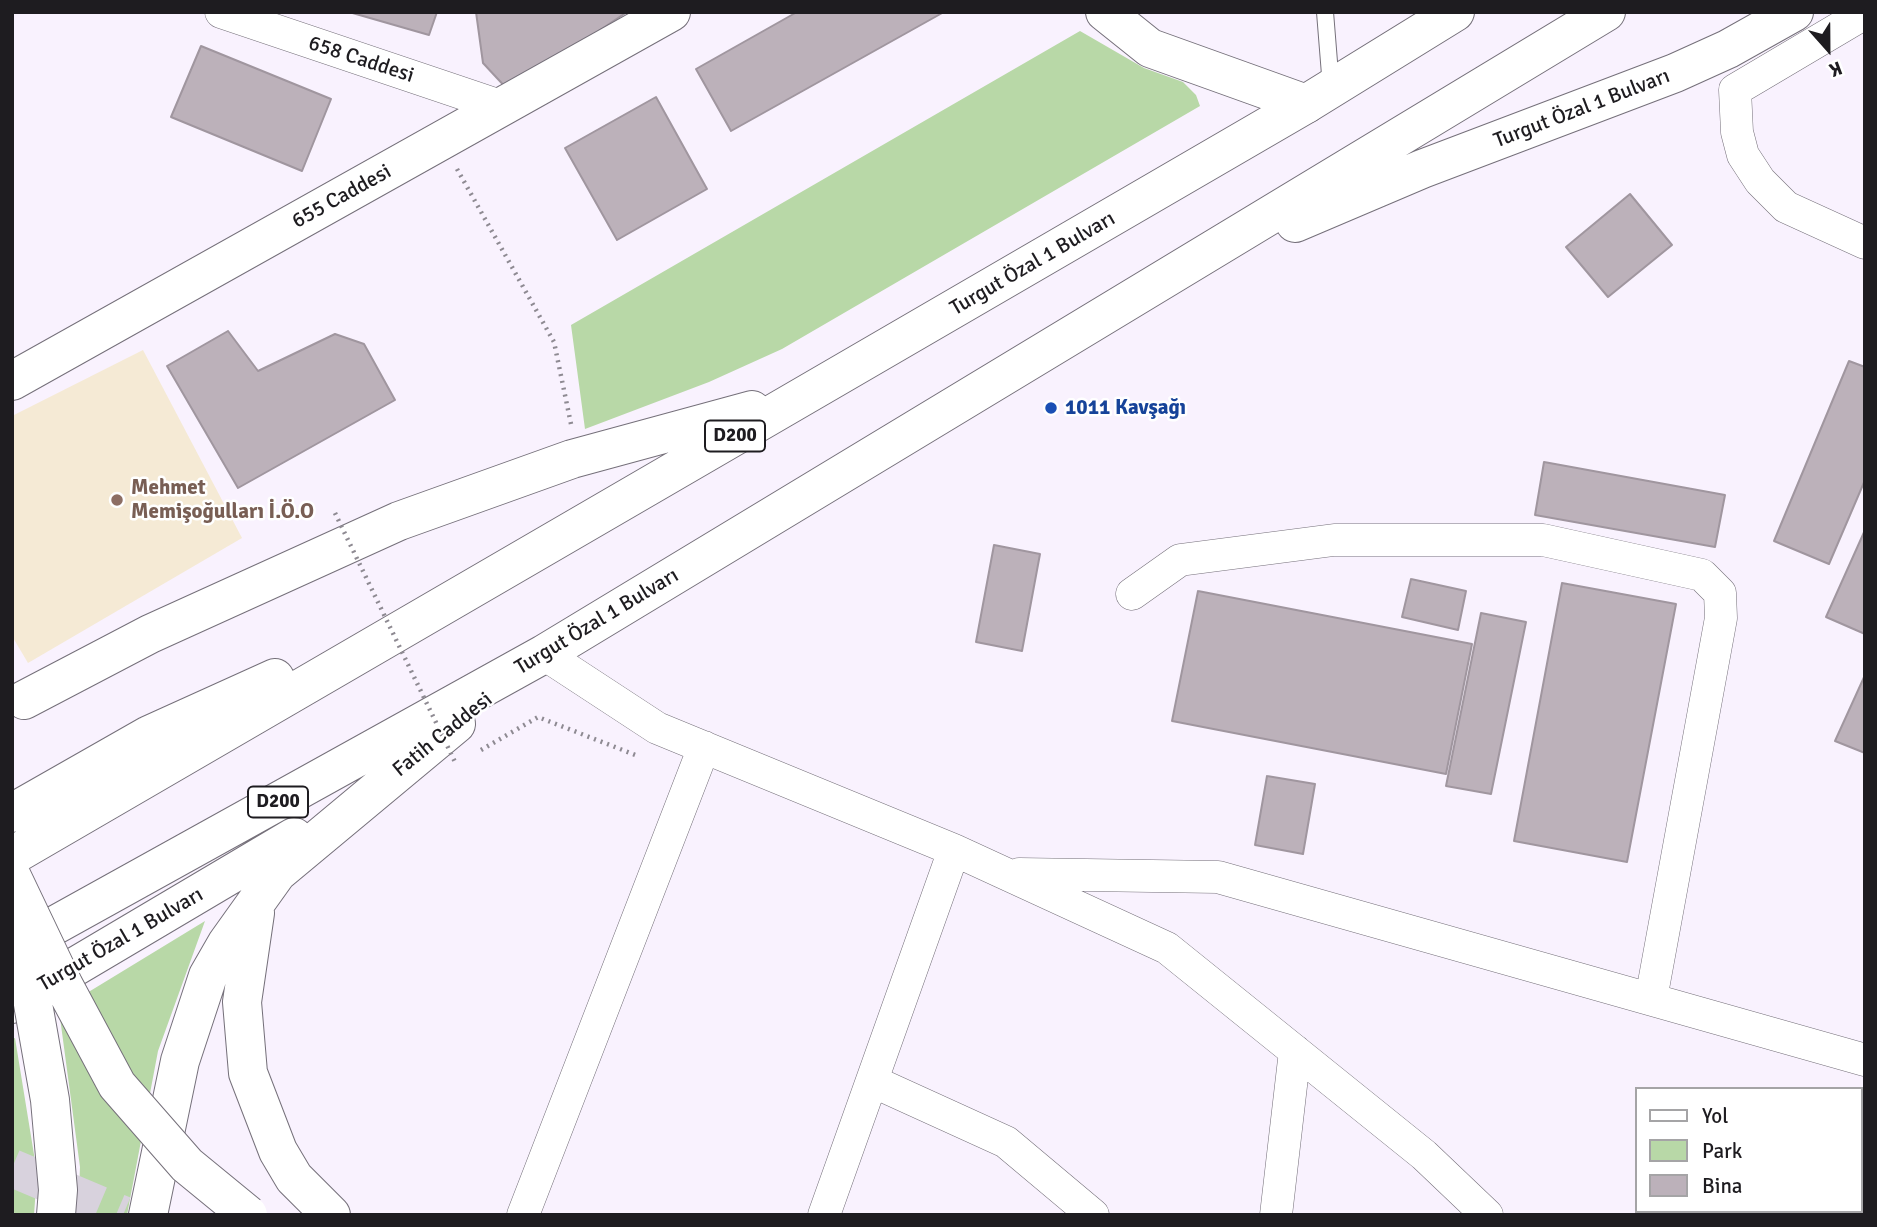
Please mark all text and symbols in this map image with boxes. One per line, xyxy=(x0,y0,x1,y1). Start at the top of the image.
north arrow xyxy=(1793,14,1863,84)
street label: 658 Caddesi xyxy=(305,31,417,89)
text: K xyxy=(1826,55,1845,82)
street label: Turgut Özal 1 Bulvarı xyxy=(1490,64,1674,154)
street label: 655 Caddesi xyxy=(288,159,396,235)
street label: Turgut Özal 1 Bulvarı xyxy=(946,206,1120,322)
place label: 1011 Kavşağı xyxy=(1065,395,1186,421)
marker: 1011 Kavşağı xyxy=(1043,400,1059,416)
road number: D200 xyxy=(705,420,765,452)
place label: Mehmet Memişoğulları İ.Ö.O xyxy=(131,475,314,525)
marker: Mehmet Memişoğulları İ.Ö.O xyxy=(109,492,125,508)
street label: Turgut Özal 1 Bulvarı xyxy=(511,563,683,681)
street label: Fatih Caddesi xyxy=(388,687,498,783)
road number: D200 xyxy=(248,786,308,818)
street label: Turgut Özal 1 Bulvarı xyxy=(34,882,208,998)
legend xyxy=(1636,1087,1863,1213)
text: Yol xyxy=(1702,1103,1728,1129)
text: Park xyxy=(1702,1138,1742,1164)
text: Bina xyxy=(1702,1173,1743,1199)

